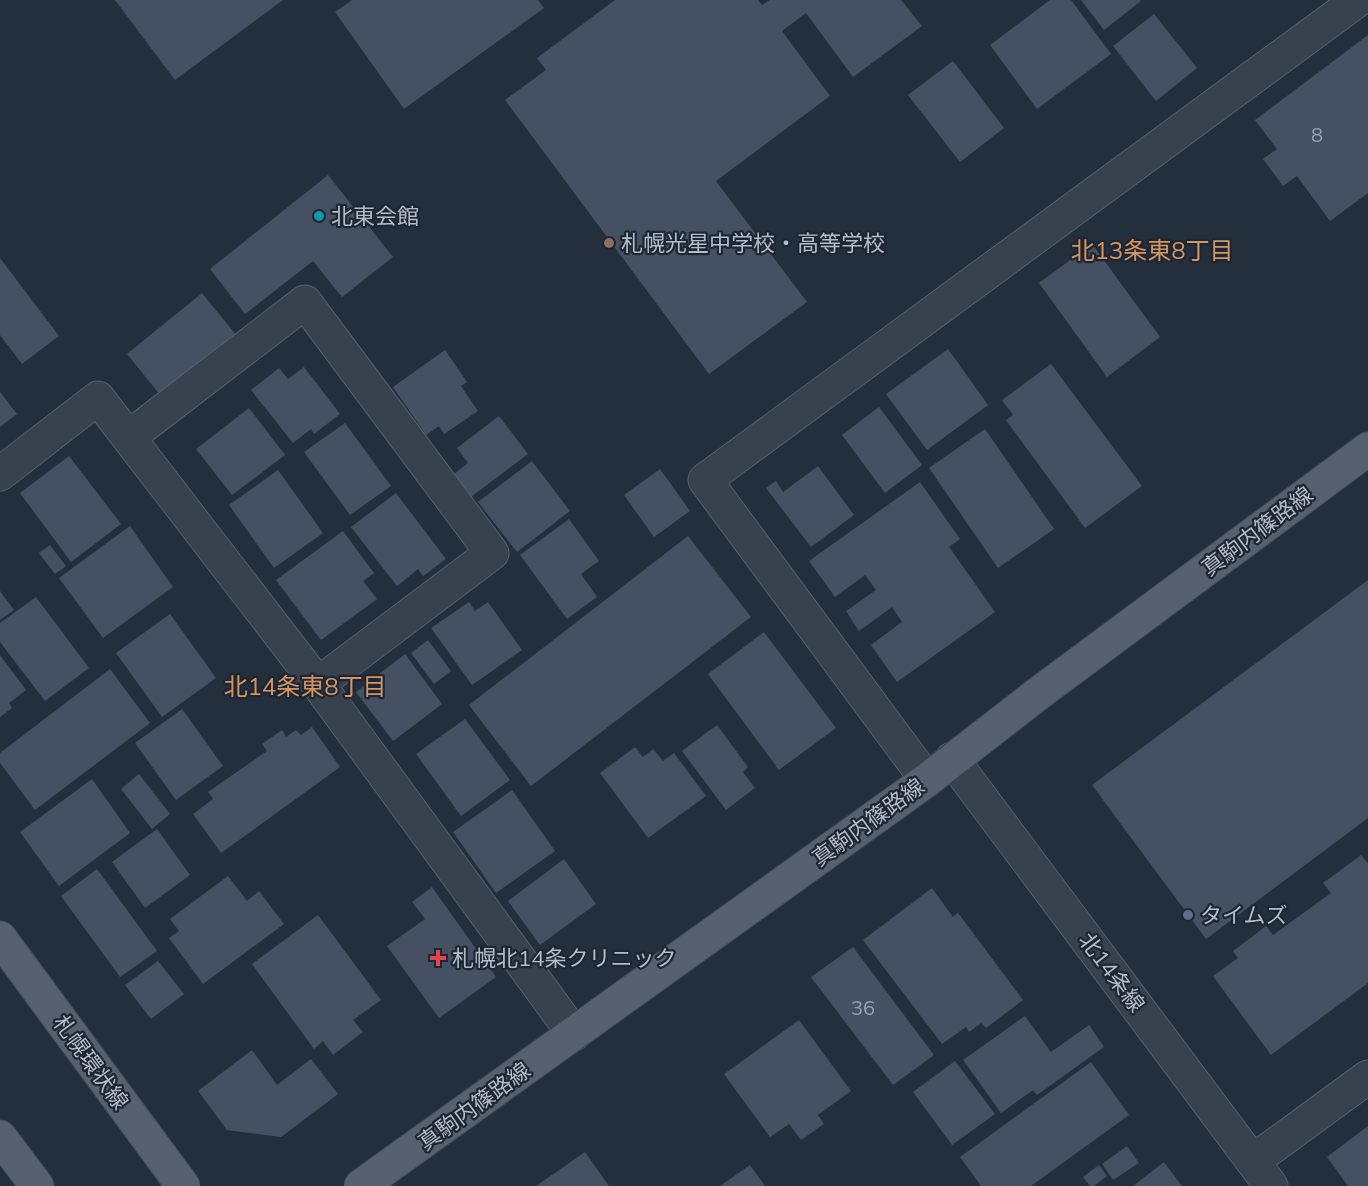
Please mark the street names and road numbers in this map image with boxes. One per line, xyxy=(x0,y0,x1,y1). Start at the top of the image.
street label: 真駒内篠路線 xyxy=(1196,480,1318,582)
street label: 真駒内篠路線 xyxy=(806,772,930,872)
street label: 北14条線 xyxy=(1073,927,1151,1017)
street label: 札幌環状線 xyxy=(47,1009,135,1115)
street label: 真駒内篠路線 xyxy=(412,1056,536,1156)

